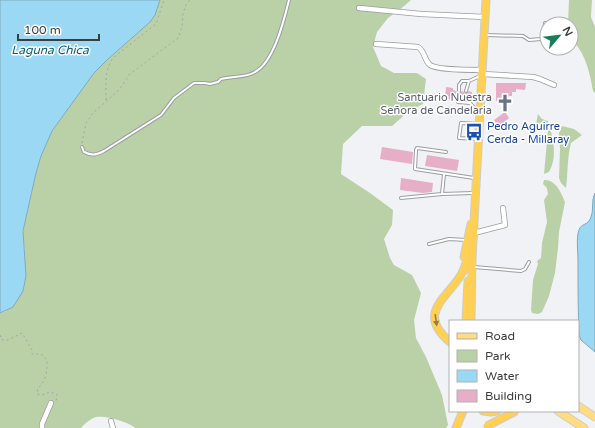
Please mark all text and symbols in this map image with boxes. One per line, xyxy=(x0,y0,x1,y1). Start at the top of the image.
scale bar xyxy=(18,16,99,42)
north arrow xyxy=(539,16,579,56)
text: 100 m xyxy=(24,23,61,37)
text: N xyxy=(560,25,575,38)
water label: Laguna Chica xyxy=(11,43,89,57)
place label: Santuario Nuestra Señora de Candelaria xyxy=(381,91,492,117)
church icon: Santuario Nuestra Señora de Candelaria xyxy=(495,93,515,113)
place label: Pedro Aguirre Cerda - Millaray xyxy=(487,120,569,146)
bus stop icon: Pedro Aguirre Cerda - Millaray xyxy=(464,122,484,142)
one-way arrow xyxy=(433,313,439,326)
legend xyxy=(449,320,579,412)
text: Road xyxy=(485,329,515,343)
text: Park xyxy=(485,349,511,363)
text: Water xyxy=(485,369,520,383)
text: Building xyxy=(485,389,532,403)

